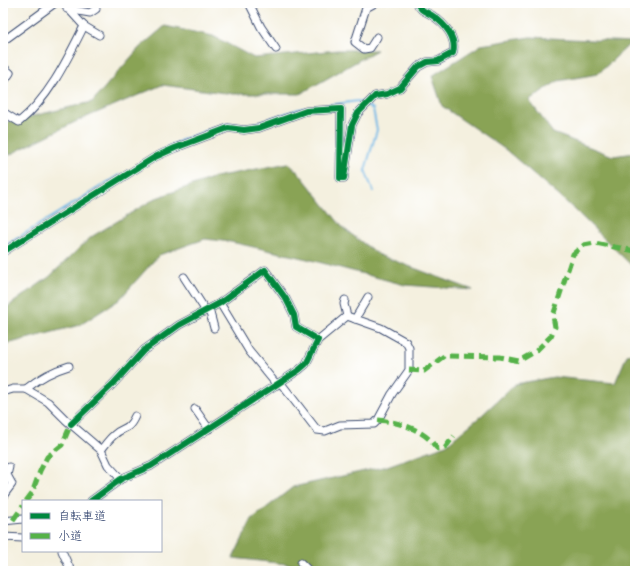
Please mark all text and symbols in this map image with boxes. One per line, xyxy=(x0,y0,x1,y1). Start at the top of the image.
legend xyxy=(22,500,162,552)
text: 自転車道 xyxy=(58,508,106,524)
text: 小道 xyxy=(58,528,82,544)

